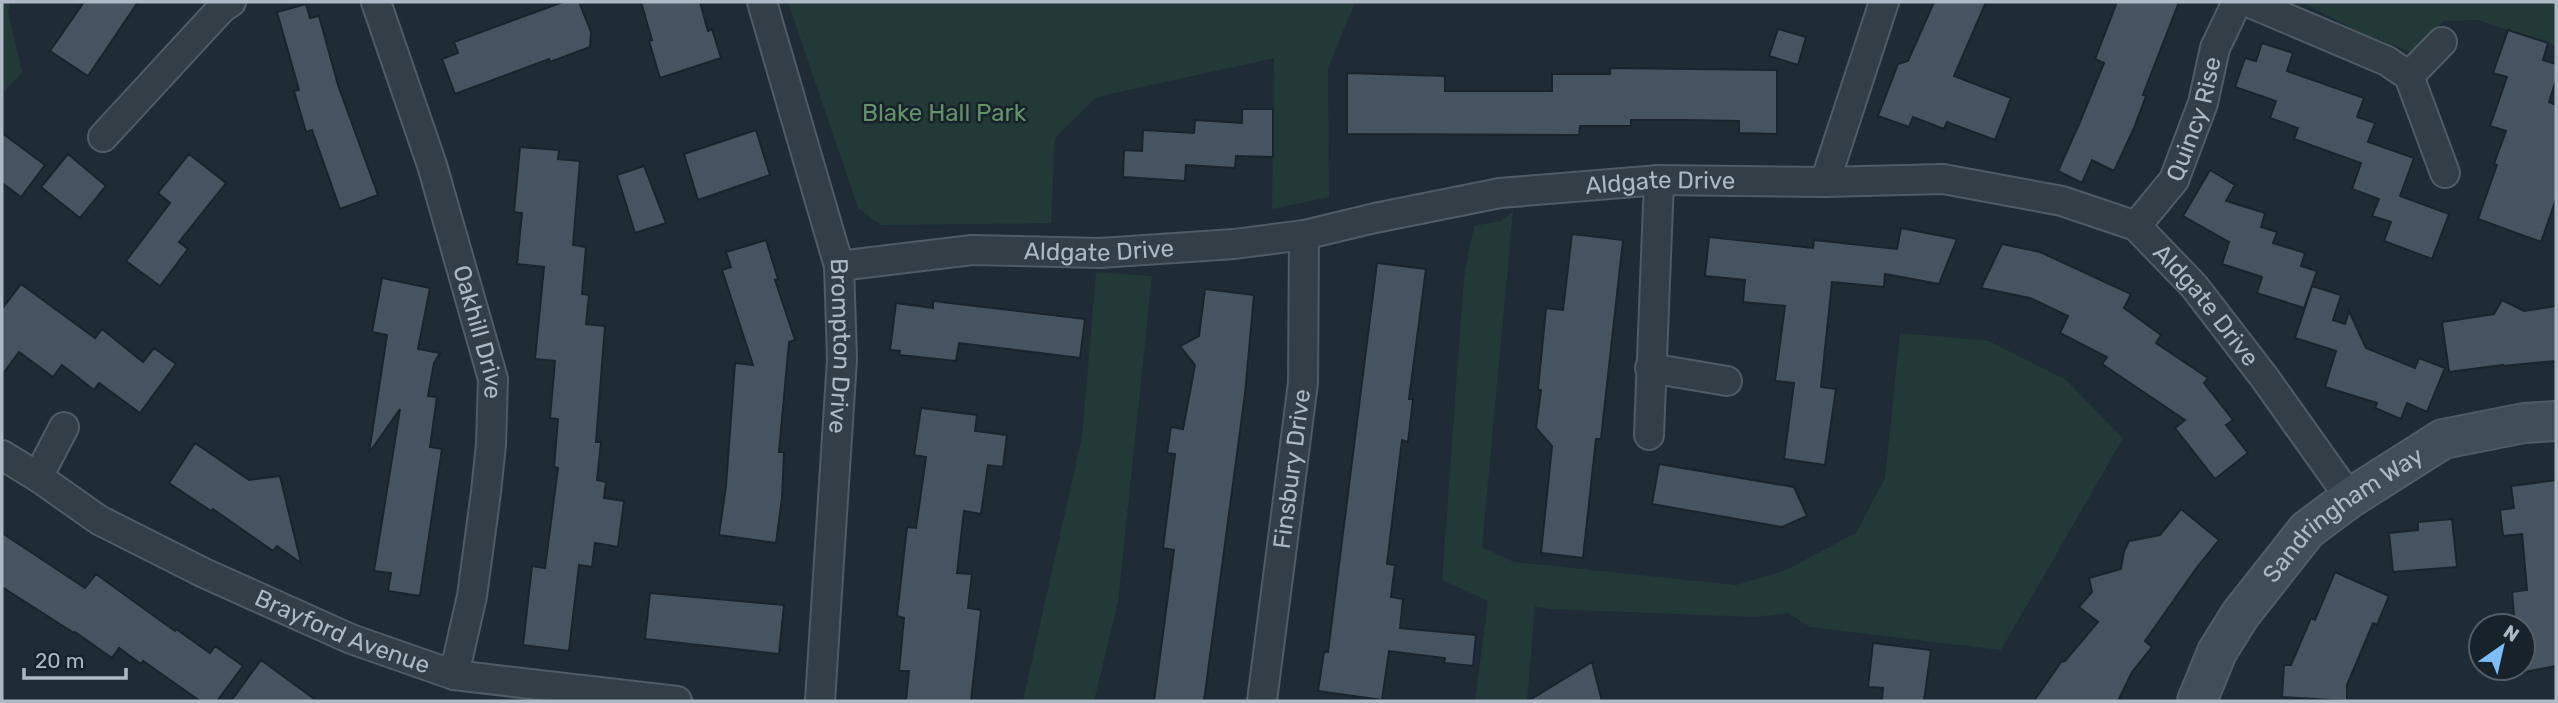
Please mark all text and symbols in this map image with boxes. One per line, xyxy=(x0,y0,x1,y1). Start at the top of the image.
street label: Quincy Rise xyxy=(2161,54,2227,185)
park label: Blake Hall Park xyxy=(862,99,1027,127)
street label: Aldgate Drive xyxy=(1584,166,1735,200)
street label: Aldgate Drive xyxy=(1024,234,1175,267)
street label: Aldgate Drive xyxy=(2147,238,2265,372)
street label: Brompton Drive xyxy=(823,258,856,435)
street label: Oakhill Drive xyxy=(447,262,507,399)
street label: Finsbury Drive xyxy=(1268,387,1316,550)
street label: Sandringham Way xyxy=(2257,441,2428,588)
street label: Brayford Avenue xyxy=(251,584,434,679)
north arrow xyxy=(2467,612,2537,682)
text: N xyxy=(2499,620,2523,647)
scale bar xyxy=(24,636,126,680)
text: 20 m xyxy=(35,648,84,673)

